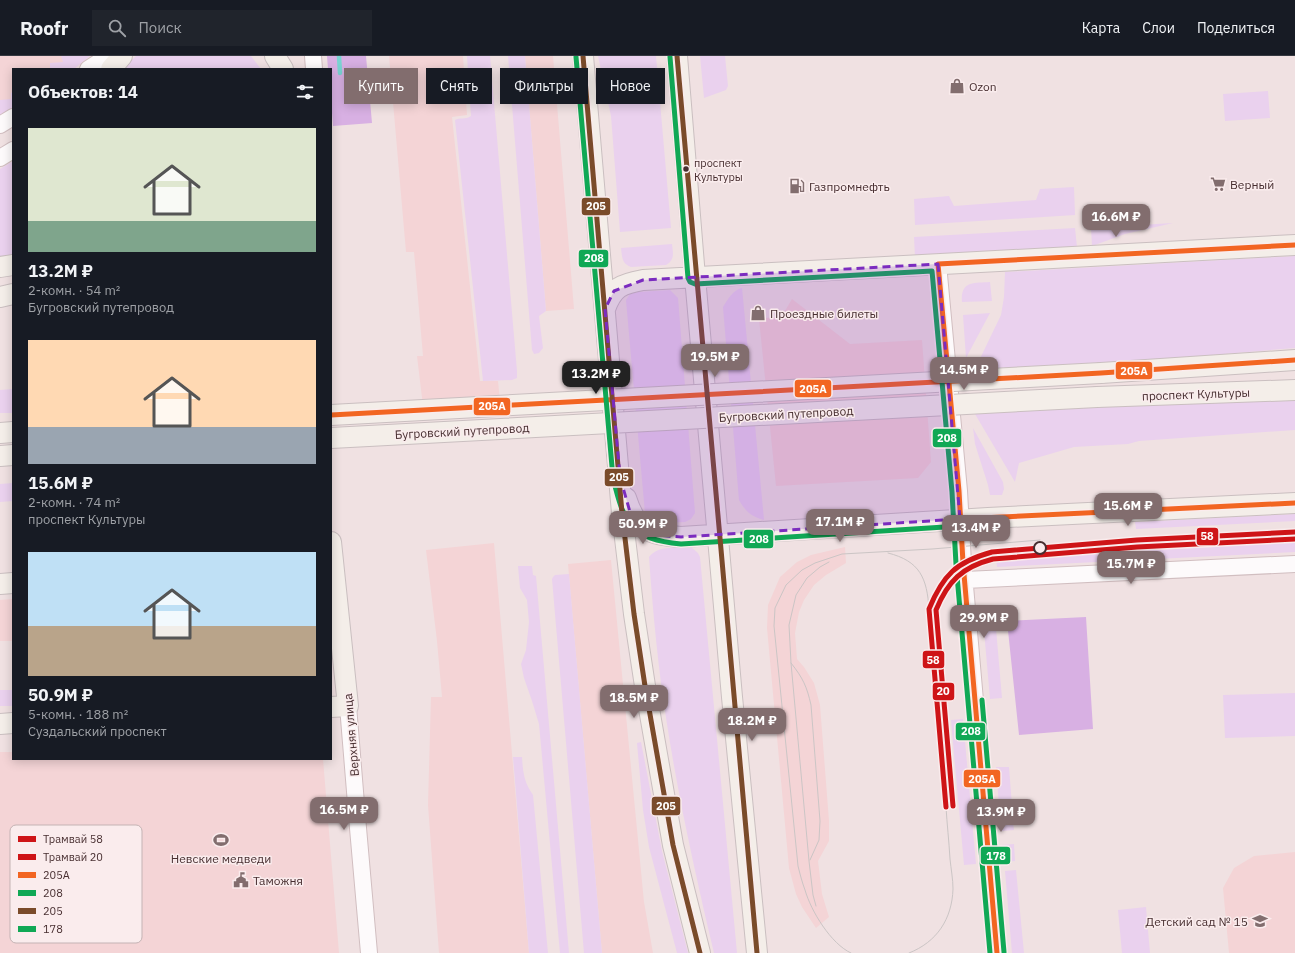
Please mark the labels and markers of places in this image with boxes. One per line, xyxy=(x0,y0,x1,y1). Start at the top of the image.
shop icon: Ozon xyxy=(948,77,966,95)
place label: Ozon xyxy=(969,79,996,94)
place label: проспект Культуры xyxy=(694,156,743,184)
marker: проспект Культуры xyxy=(681,164,691,174)
supermarket icon: Верный xyxy=(1209,175,1227,193)
fuel station icon: Газпромнефть xyxy=(788,177,806,195)
place label: Верный xyxy=(1230,177,1274,192)
place label: Газпромнефть xyxy=(809,179,890,194)
pin: 16.6M ₽ xyxy=(1079,204,1153,238)
shop icon: Проездные билеты xyxy=(749,304,767,322)
place label: Проездные билеты xyxy=(770,306,878,321)
pin: 19.5M ₽ xyxy=(678,344,752,378)
pin: 14.5M ₽ xyxy=(927,357,1001,391)
pin: 13.2M ₽ xyxy=(559,361,633,395)
pin: 15.6M ₽ xyxy=(1091,493,1165,527)
pin: 17.1M ₽ xyxy=(803,509,877,543)
pin: 50.9M ₽ xyxy=(606,511,680,545)
pin: 13.4M ₽ xyxy=(939,515,1013,549)
unlabelled marker xyxy=(1033,541,1047,555)
pin: 15.7M ₽ xyxy=(1094,551,1168,585)
pin: 29.9M ₽ xyxy=(947,605,1021,639)
pin: 18.5M ₽ xyxy=(597,685,671,719)
pin: 18.2M ₽ xyxy=(715,708,789,742)
pin: 16.5M ₽ xyxy=(307,797,381,831)
pin: 13.9M ₽ xyxy=(964,799,1038,833)
sports icon: Невские медведи xyxy=(212,831,230,849)
place label: Невские медведи xyxy=(171,851,271,866)
public building icon: Таможня xyxy=(232,871,250,889)
place label: Таможня xyxy=(253,873,303,888)
school or university icon: Детский сад № 15 xyxy=(1251,912,1269,930)
place label: Детский сад № 15 xyxy=(1146,914,1248,929)

